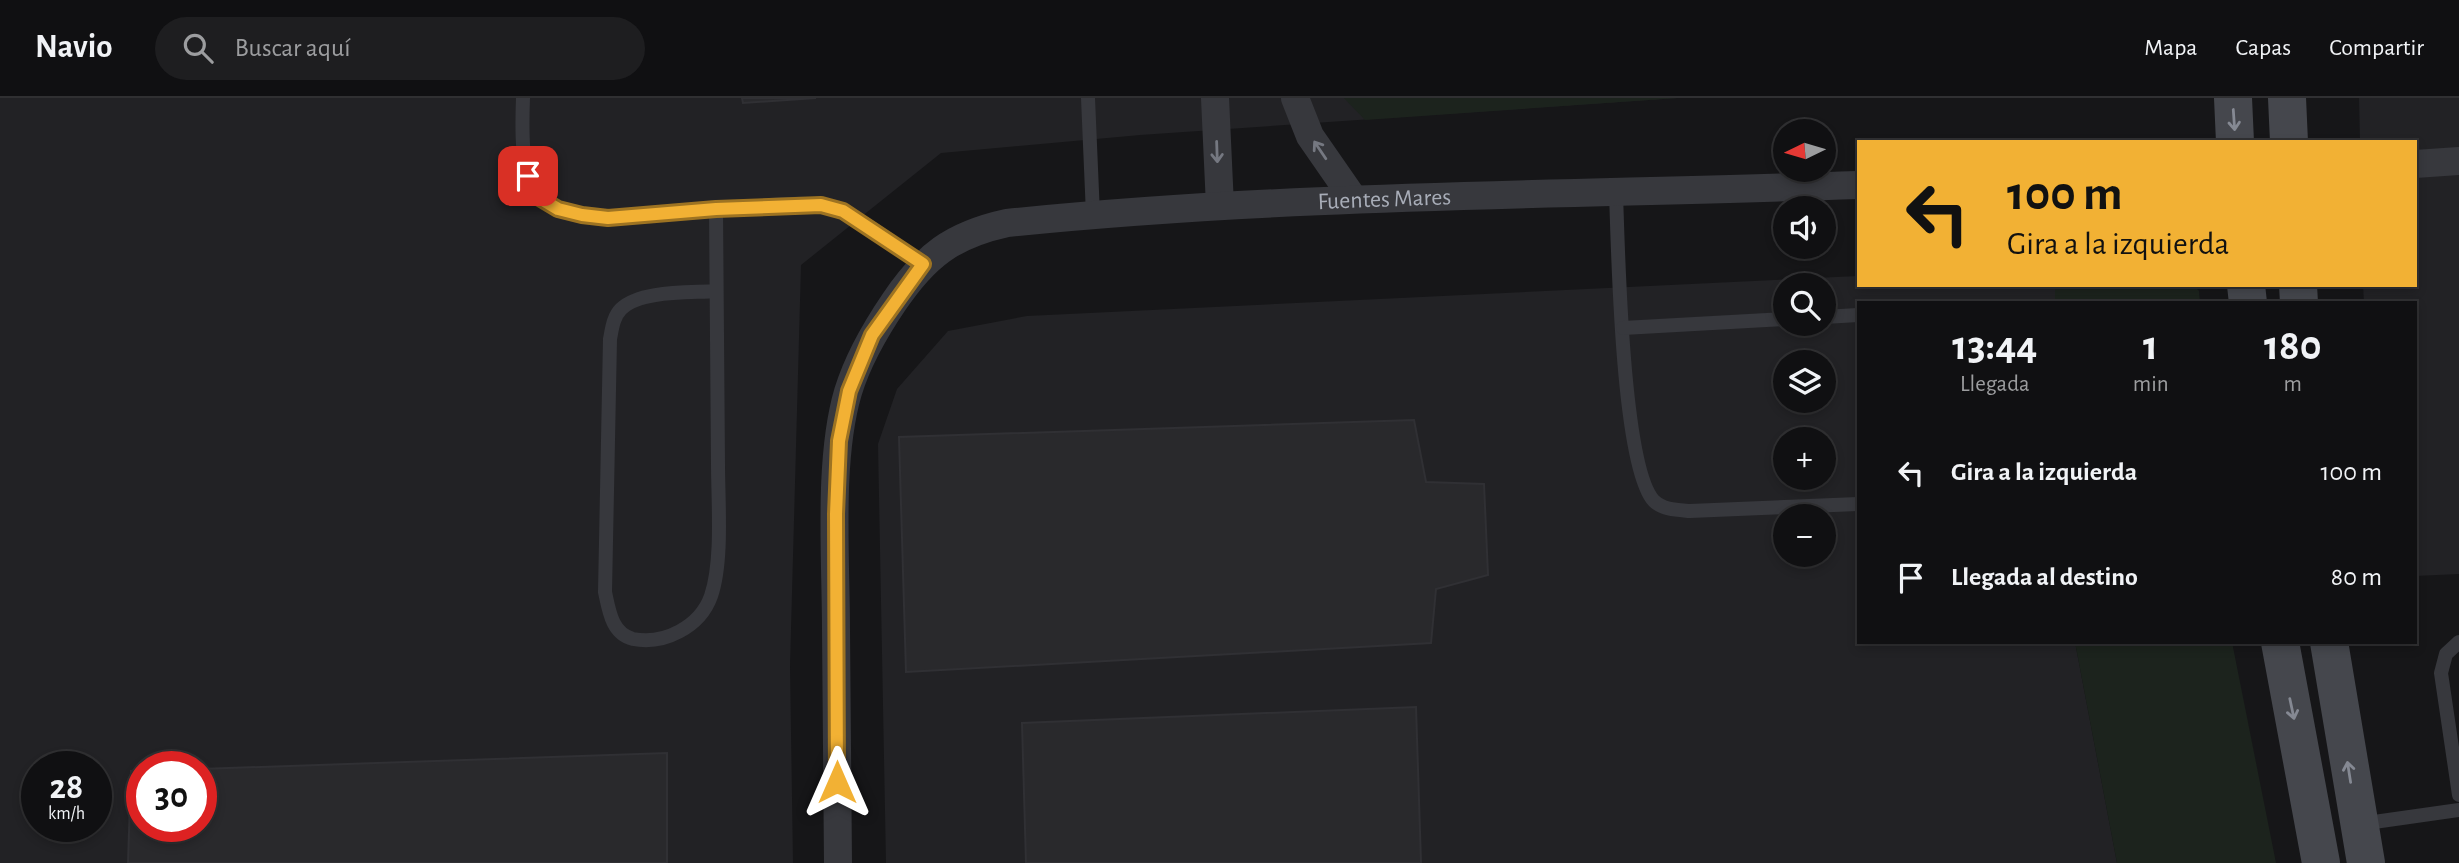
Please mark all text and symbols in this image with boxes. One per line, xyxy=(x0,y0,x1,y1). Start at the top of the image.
search box xyxy=(155,17,645,80)
icon: search xyxy=(179,29,217,67)
text: Navio xyxy=(35,31,113,64)
text: Buscar aquí xyxy=(235,35,351,61)
text: Mapa xyxy=(2144,36,2197,60)
text: Capas xyxy=(2235,36,2291,60)
text: Compartir xyxy=(2329,36,2424,60)
one-way arrow xyxy=(2228,108,2241,131)
north arrow xyxy=(1773,119,1836,182)
map controls xyxy=(1773,119,1836,567)
one-way arrow xyxy=(1211,140,1224,163)
one-way arrow xyxy=(1313,141,1327,160)
pin xyxy=(498,146,558,206)
icon: arrive xyxy=(509,157,547,195)
icon: left xyxy=(1892,168,1983,259)
text: 100 m xyxy=(2007,170,2123,219)
street label: Fuentes Mares xyxy=(1317,185,1451,214)
button: sound xyxy=(1773,196,1836,259)
text: Gira a la izquierda xyxy=(2007,228,2229,260)
button: search xyxy=(1773,273,1836,336)
text: 13:44 xyxy=(1952,325,2037,367)
text: 1 xyxy=(2143,325,2158,367)
text: 180 xyxy=(2264,325,2322,367)
button: layers xyxy=(1773,350,1836,413)
text: Llegada xyxy=(1960,373,2030,396)
text: min xyxy=(2133,373,2169,396)
text: m xyxy=(2284,373,2302,396)
button: + xyxy=(1773,427,1836,490)
icon: left xyxy=(1892,454,1930,492)
text: Gira a la izquierda xyxy=(1951,459,2137,485)
text: 100 m xyxy=(2321,459,2382,485)
button: − xyxy=(1773,504,1836,567)
icon: arrive xyxy=(1892,559,1930,597)
text: Llegada al destino xyxy=(1951,564,2138,590)
text: 80 m xyxy=(2331,564,2382,590)
one-way arrow xyxy=(2286,697,2300,720)
position arrow xyxy=(800,745,874,819)
speed limit sign: 30 xyxy=(126,751,217,842)
one-way arrow xyxy=(2342,761,2355,784)
text: 28 xyxy=(50,770,83,805)
text: km/h xyxy=(48,805,85,823)

